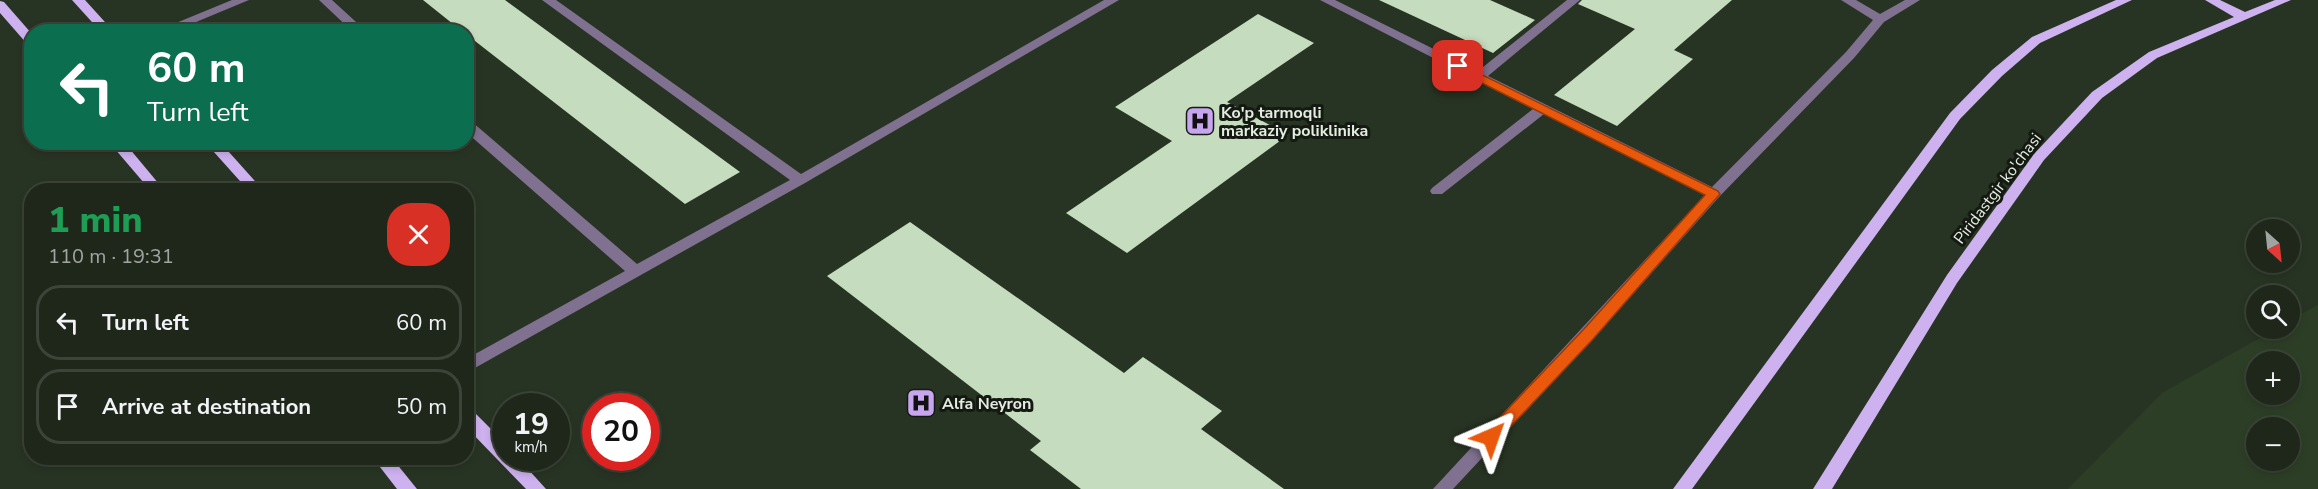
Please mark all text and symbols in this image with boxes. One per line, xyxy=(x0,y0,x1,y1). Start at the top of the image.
text: 60 m xyxy=(147,40,246,97)
pin xyxy=(1432,40,1483,91)
icon: left xyxy=(48,48,126,126)
icon: arrive xyxy=(1441,49,1474,82)
text: Turn left xyxy=(147,94,248,131)
place label: Ko'p tarmoqli markaziy poliklinika xyxy=(1221,102,1368,142)
hospital icon: Ko'p tarmoqli markaziy poliklinika xyxy=(1184,105,1216,137)
street label: Piridastgir ko'chasi xyxy=(1949,129,2047,249)
text: 1 min xyxy=(48,196,143,245)
button: close xyxy=(387,203,450,266)
north arrow xyxy=(2246,219,2300,273)
map controls xyxy=(2246,219,2300,471)
text: 110 m · 19:31 xyxy=(48,243,174,270)
button: search xyxy=(2246,285,2300,339)
icon: left xyxy=(51,306,84,339)
text: Turn left xyxy=(102,308,189,338)
text: 60 m xyxy=(396,308,447,338)
button: + xyxy=(2246,351,2300,405)
hospital icon: Alfa Neyron xyxy=(905,387,937,419)
icon: arrive xyxy=(51,390,84,423)
text: Arrive at destination xyxy=(102,392,311,422)
text: 50 m xyxy=(396,392,447,422)
speed limit sign: 20 xyxy=(582,393,660,471)
place label: Alfa Neyron xyxy=(942,393,1031,415)
text: 19 xyxy=(513,404,549,445)
position arrow xyxy=(1459,405,1523,469)
button: − xyxy=(2246,417,2300,471)
text: km/h xyxy=(514,437,548,457)

